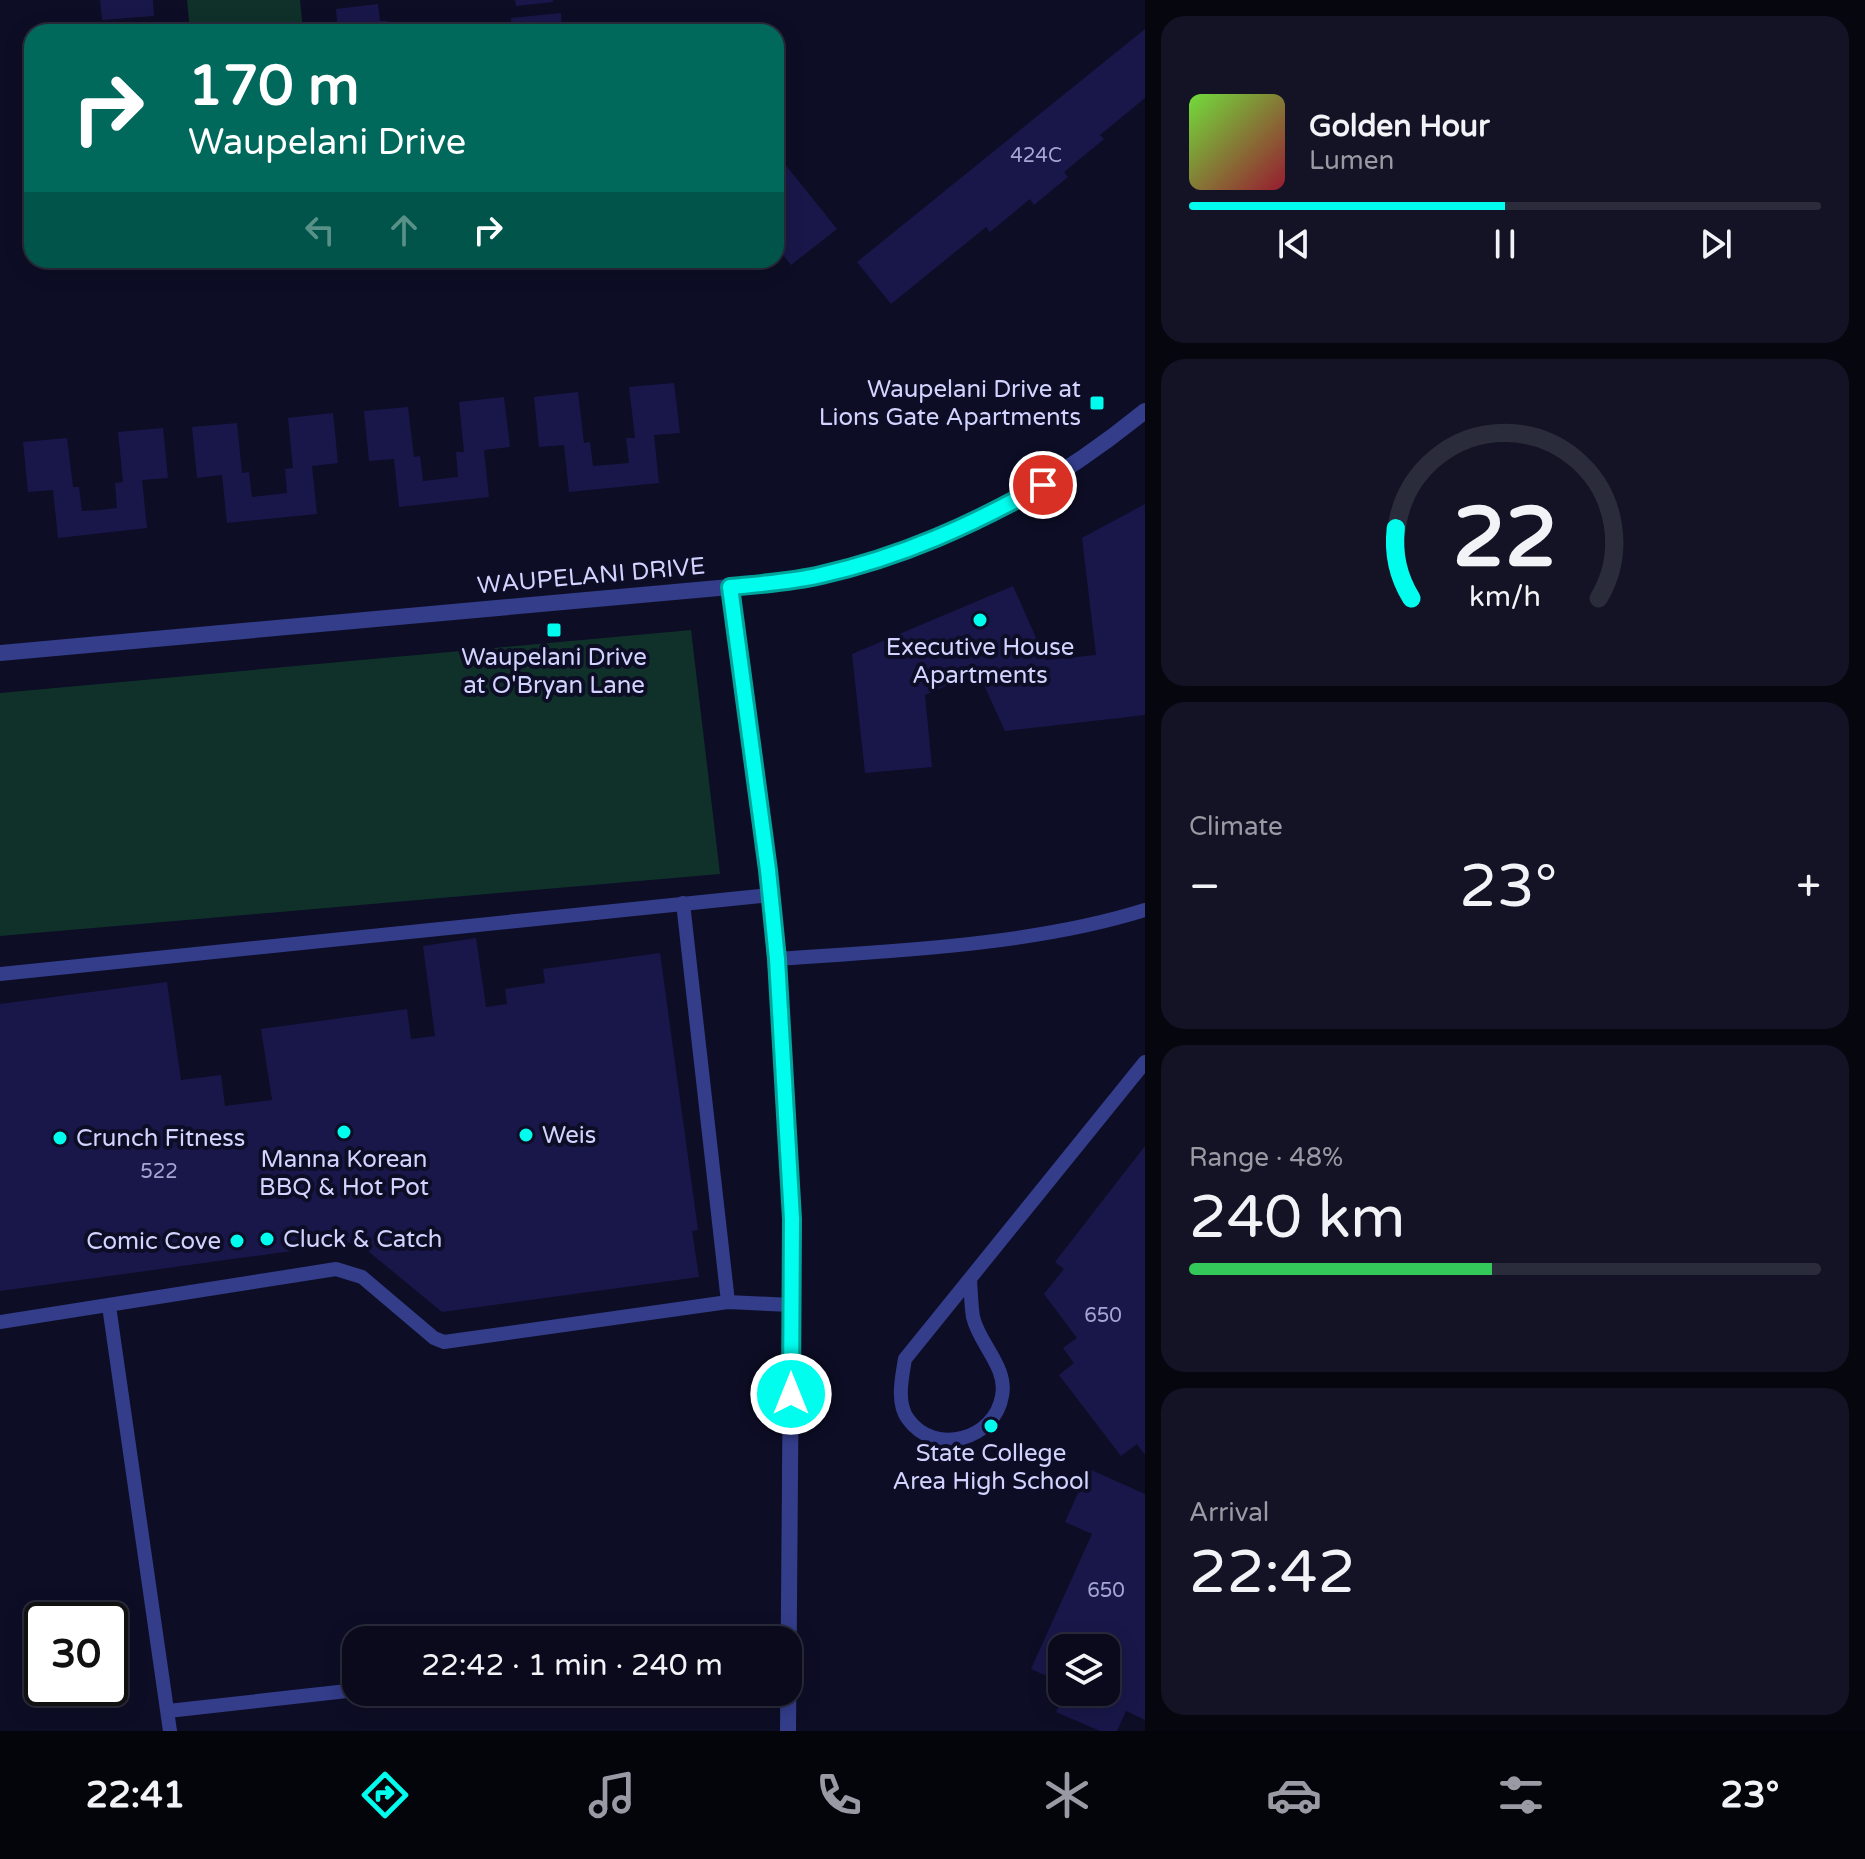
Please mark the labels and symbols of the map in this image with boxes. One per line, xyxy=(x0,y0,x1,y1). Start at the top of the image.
house number: 424C xyxy=(1010,144,1062,168)
place label: Waupelani Drive at Lions Gate Apartments xyxy=(819,375,1081,432)
marker: Waupelani Drive at Lions Gate Apartments xyxy=(1088,394,1106,412)
pin xyxy=(1009,451,1077,519)
street label: WAUPELANI DRIVE xyxy=(476,552,706,600)
marker: Executive House Apartments xyxy=(971,611,989,629)
marker: Waupelani Drive at O'Bryan Lane xyxy=(545,621,563,639)
place label: Executive House Apartments xyxy=(886,633,1074,690)
place label: Waupelani Drive at O'Bryan Lane xyxy=(461,643,647,700)
place label: Weis xyxy=(542,1121,596,1150)
marker: Manna Korean BBQ & Hot Pot xyxy=(335,1123,353,1141)
place label: Crunch Fitness xyxy=(76,1124,245,1153)
marker: Weis xyxy=(517,1126,535,1144)
marker: Crunch Fitness xyxy=(51,1129,69,1147)
place label: Manna Korean BBQ & Hot Pot xyxy=(259,1145,429,1202)
house number: 522 xyxy=(140,1160,178,1184)
place label: Cluck & Catch xyxy=(283,1225,442,1254)
place label: Comic Cove xyxy=(86,1227,221,1256)
marker: Cluck & Catch xyxy=(258,1230,276,1248)
marker: Comic Cove xyxy=(228,1232,246,1250)
house number: 650 xyxy=(1084,1304,1122,1328)
position arrow xyxy=(749,1352,833,1436)
marker: State College Area High School xyxy=(982,1417,1000,1435)
place label: State College Area High School xyxy=(892,1439,1090,1496)
house number: 650 xyxy=(1087,1579,1125,1603)
speed limit sign: 30 xyxy=(24,1602,128,1706)

